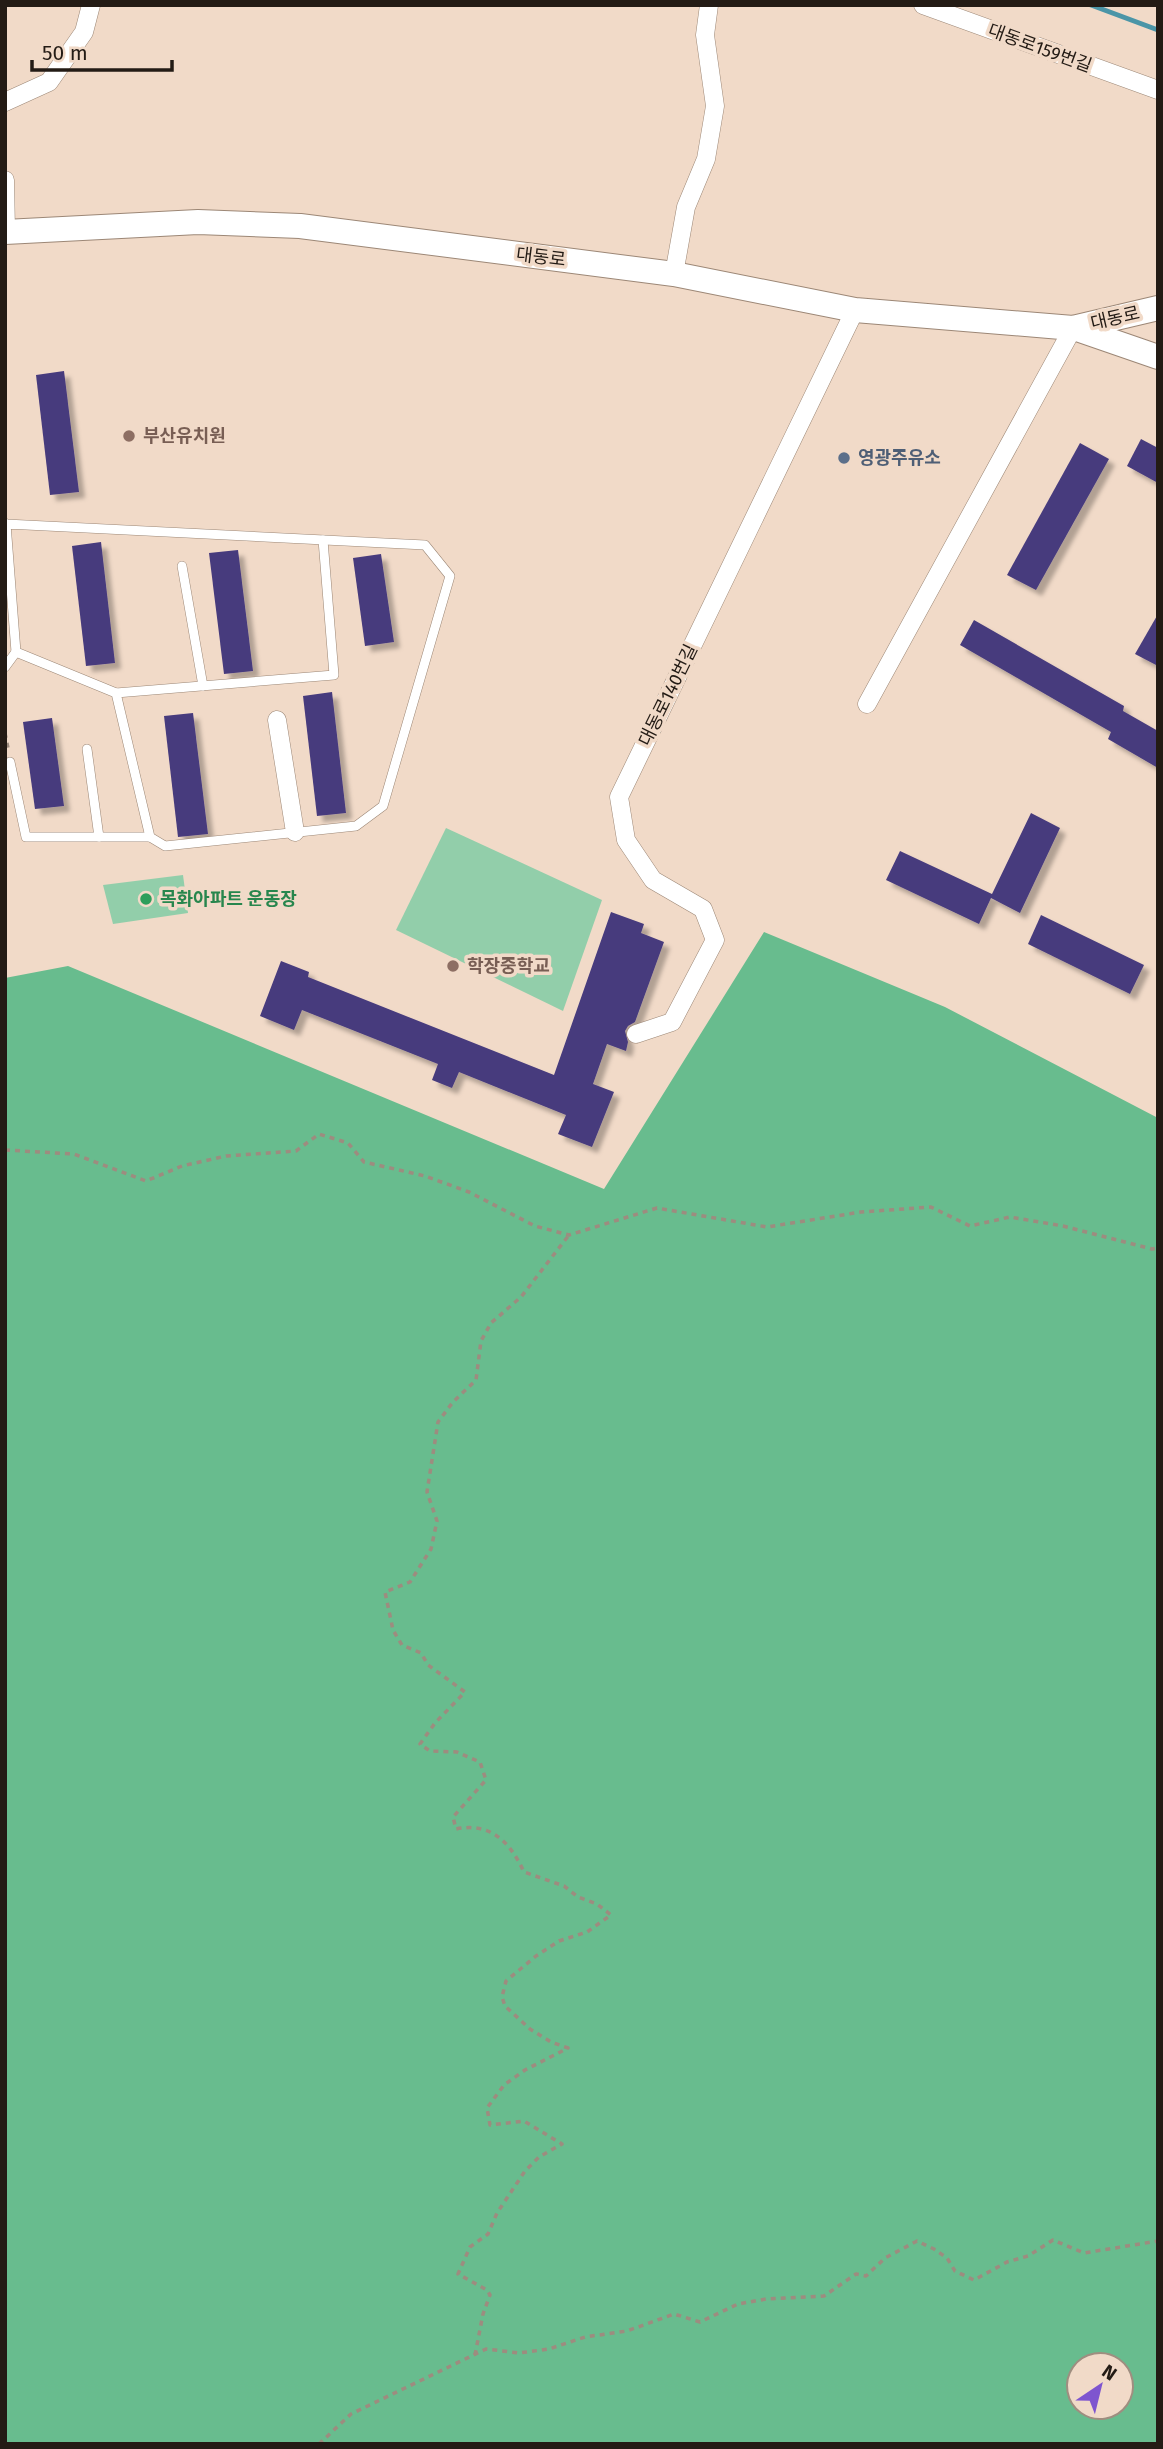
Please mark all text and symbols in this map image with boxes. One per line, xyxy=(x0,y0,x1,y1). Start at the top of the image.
street label: 대동로159번길 xyxy=(985,19,1095,77)
scale bar xyxy=(32,28,172,72)
text: 50 m xyxy=(42,40,88,66)
street label: 대동로 xyxy=(515,243,567,271)
street label: 대동로 xyxy=(1088,302,1142,334)
place label: 부산유치원 xyxy=(143,425,226,447)
marker: 부산유치원 xyxy=(121,428,137,444)
place label: 영광주유소 xyxy=(858,447,941,469)
marker: 영광주유소 xyxy=(836,450,852,466)
street label: 대동로140번길 xyxy=(634,641,702,749)
place label: 목화아파트 운동장 xyxy=(160,888,297,910)
marker: 목화아파트 운동장 xyxy=(138,891,154,907)
place label: 학장중학교 xyxy=(467,955,550,977)
marker: 학장중학교 xyxy=(445,958,461,974)
north arrow xyxy=(1065,2351,1135,2421)
text: N xyxy=(1098,2359,1121,2386)

